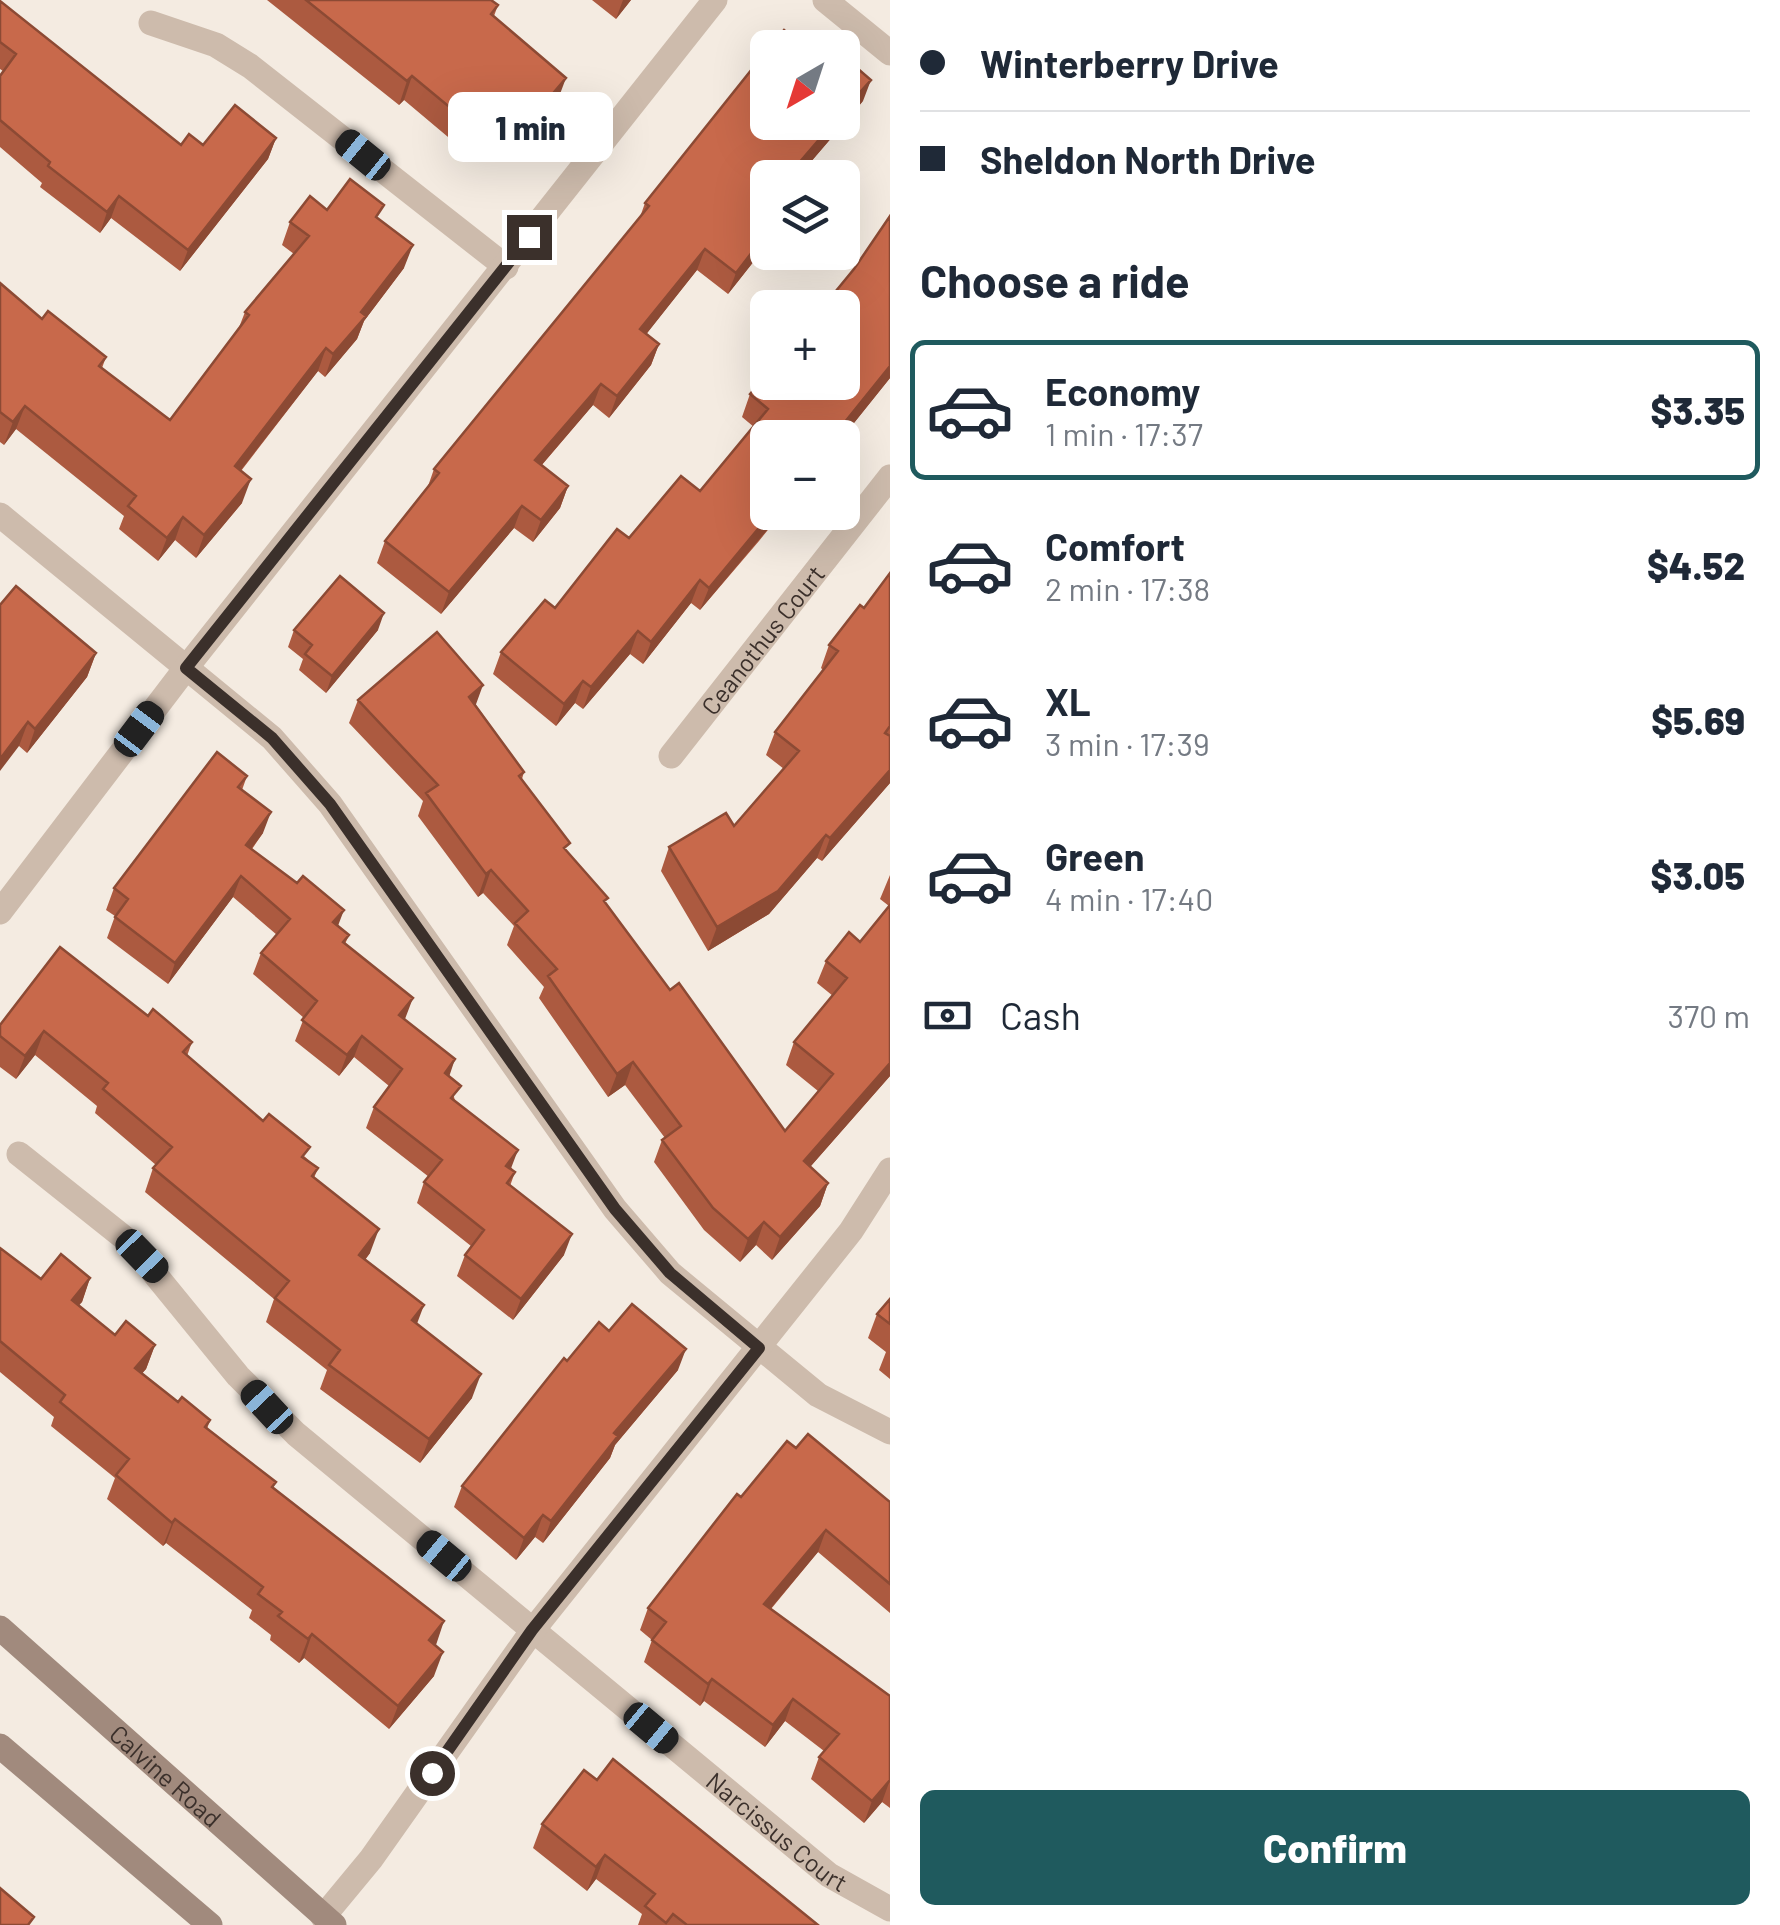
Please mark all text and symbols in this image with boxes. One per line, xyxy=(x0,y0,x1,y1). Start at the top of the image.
north arrow xyxy=(750,30,860,140)
map controls xyxy=(750,30,860,530)
text: Winterberry Drive xyxy=(980,40,1279,86)
callout: 1 min xyxy=(446,92,612,162)
text: 1 min xyxy=(495,108,566,146)
car xyxy=(330,124,396,186)
text: Sheldon North Drive xyxy=(980,136,1315,182)
button: layers xyxy=(750,160,860,270)
route end xyxy=(507,215,552,260)
text: Choose a ride xyxy=(920,253,1190,307)
button: + xyxy=(750,290,860,400)
icon: car xyxy=(925,365,1015,455)
text: Economy xyxy=(1045,368,1200,414)
text: $3.35 xyxy=(1651,387,1745,433)
text: 1 min · 17:37 xyxy=(1045,414,1203,452)
button: − xyxy=(750,420,860,530)
icon: car xyxy=(925,520,1015,610)
text: Comfort xyxy=(1045,523,1185,569)
text: $4.52 xyxy=(1647,542,1745,588)
street label: Ceanothus Court xyxy=(694,559,830,720)
text: 2 min · 17:38 xyxy=(1045,569,1210,607)
icon: car xyxy=(925,675,1015,765)
text: XL xyxy=(1045,678,1091,724)
car xyxy=(109,696,169,762)
text: $5.69 xyxy=(1651,697,1745,743)
text: 3 min · 17:39 xyxy=(1045,724,1210,762)
icon: car xyxy=(925,830,1015,920)
text: Green xyxy=(1045,833,1145,879)
text: $3.05 xyxy=(1651,852,1745,898)
text: 4 min · 17:40 xyxy=(1045,879,1213,917)
icon: cash xyxy=(920,988,975,1043)
text: Cash xyxy=(1000,992,1081,1038)
text: 370 m xyxy=(1667,996,1750,1034)
car xyxy=(110,1224,174,1288)
car xyxy=(236,1375,298,1439)
car xyxy=(411,1525,477,1587)
car xyxy=(618,1697,684,1759)
street label: Calvine Road xyxy=(104,1718,228,1833)
route start xyxy=(410,1751,455,1796)
street label: Narcissus Court xyxy=(701,1765,853,1897)
button: Confirm xyxy=(920,1790,1750,1905)

